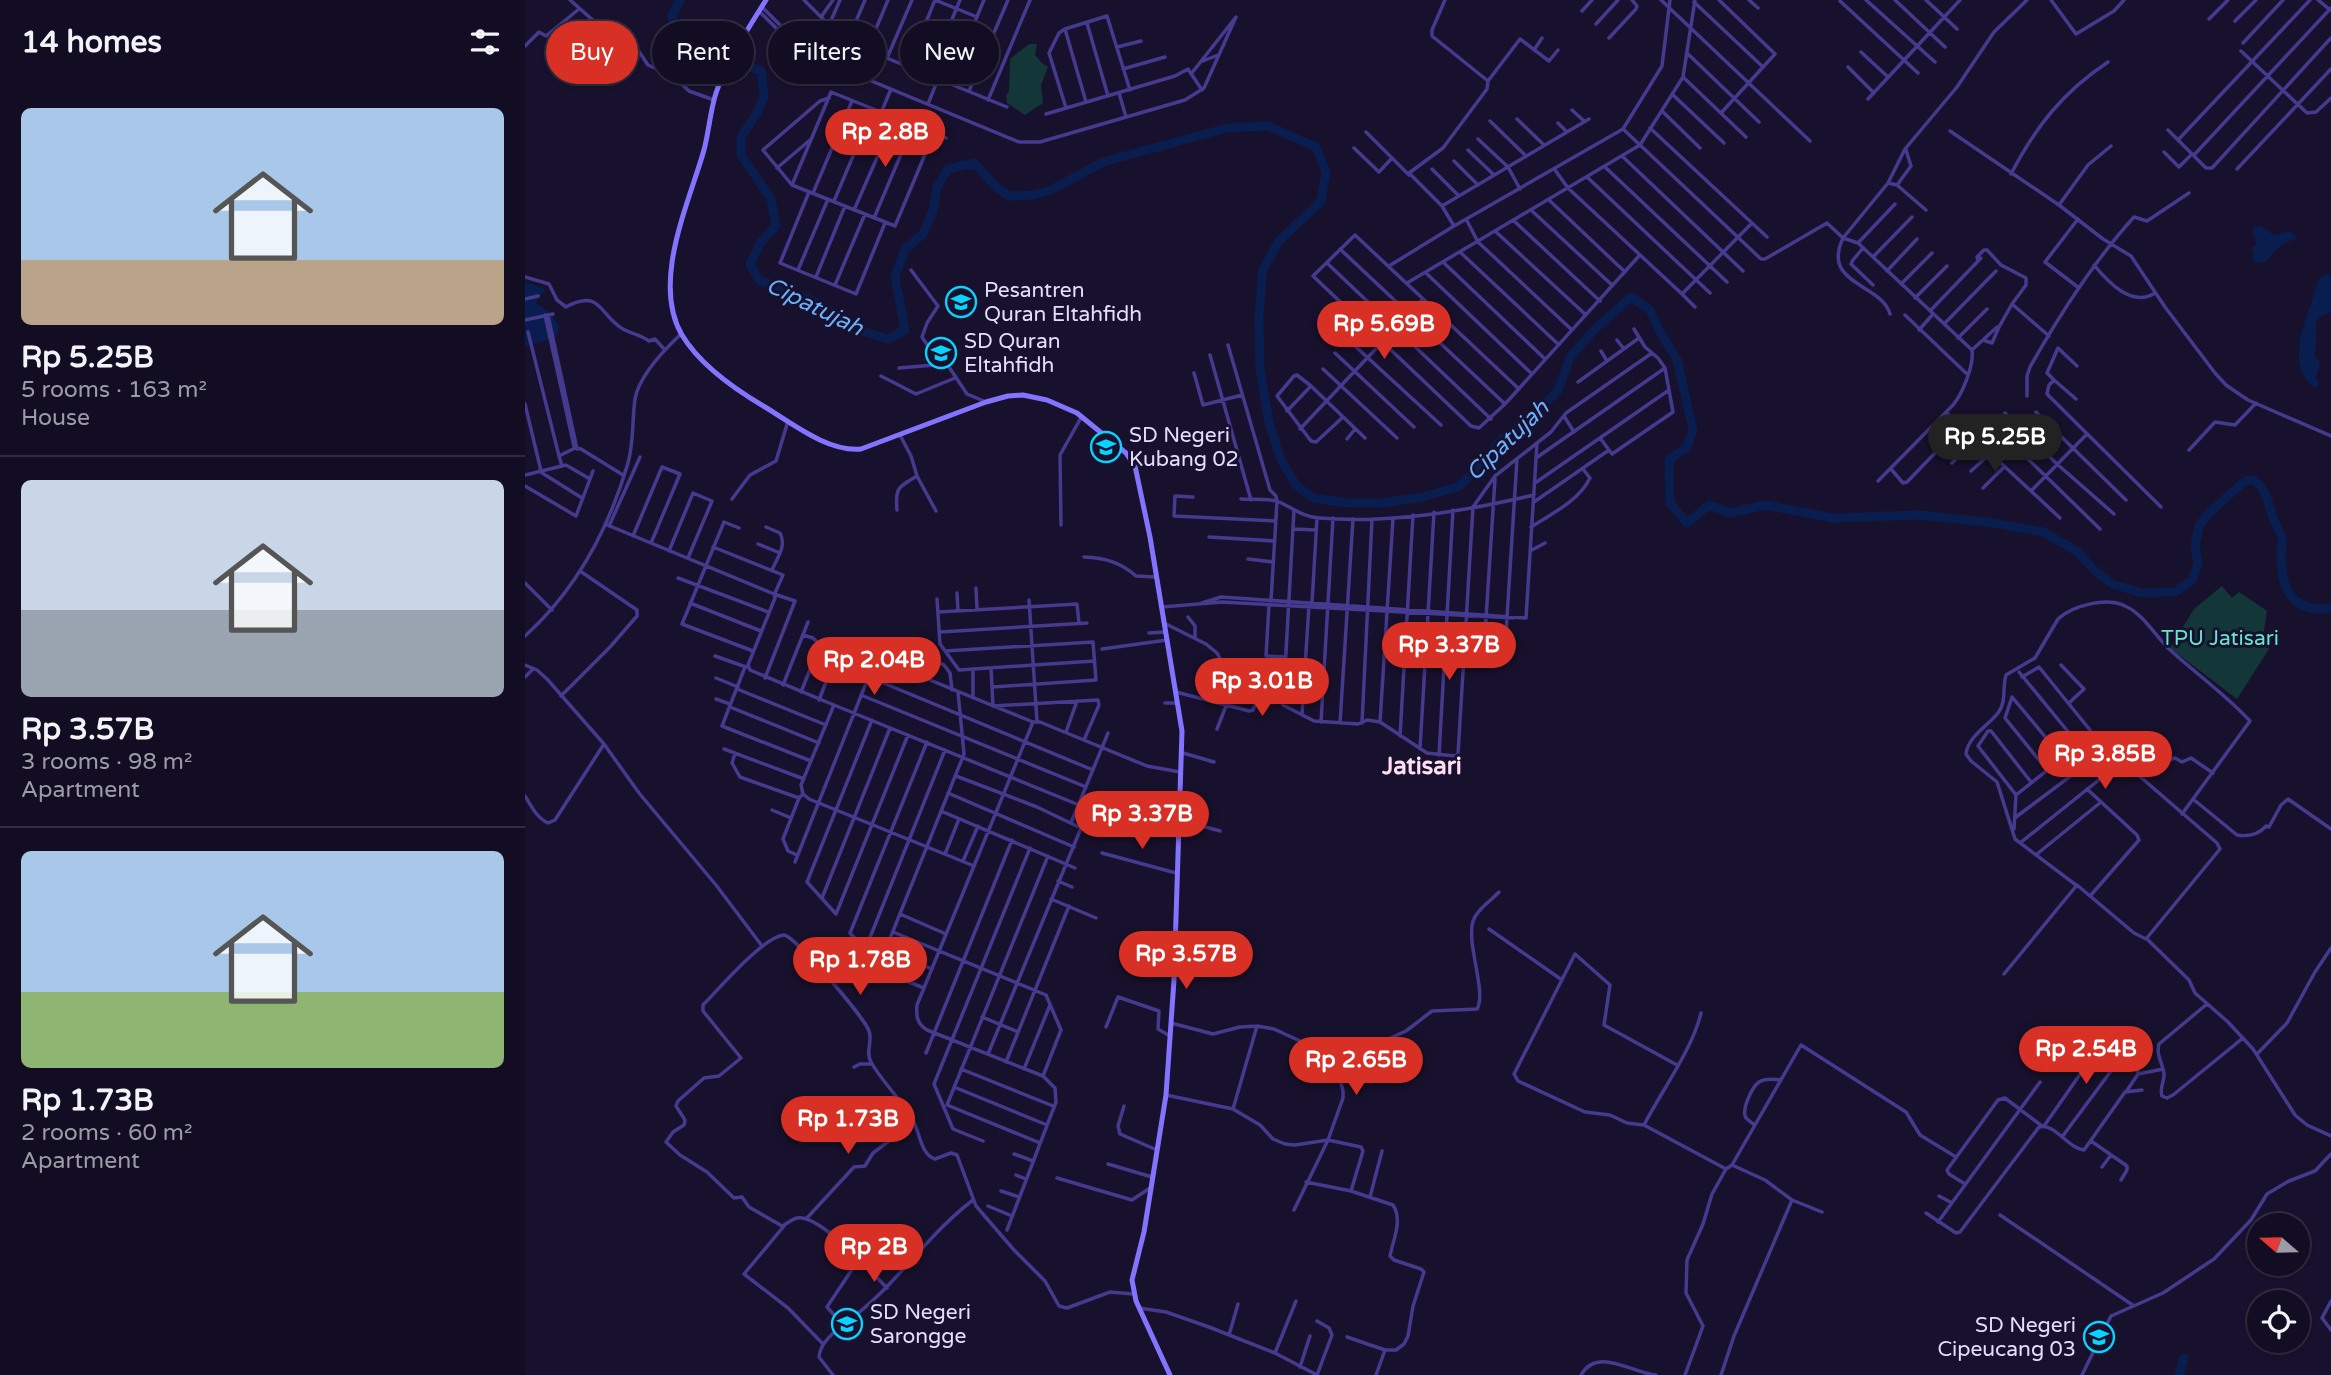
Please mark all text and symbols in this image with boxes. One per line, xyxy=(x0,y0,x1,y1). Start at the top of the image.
chip: Buy xyxy=(546,21,638,84)
chip: Rent xyxy=(652,21,754,84)
chip: Filters xyxy=(768,21,886,84)
chip: New xyxy=(900,21,999,84)
icon: filters xyxy=(466,23,504,61)
text: 14 homes xyxy=(21,24,162,61)
pin: Rp 2.8B xyxy=(820,110,950,169)
text: Rp 2.8B xyxy=(841,118,929,146)
icon: home xyxy=(200,153,326,279)
water label: Cipatujah xyxy=(761,271,869,343)
place label: Pesantren Quran Eltahfidh xyxy=(984,278,1142,327)
school or university icon: Pesantren Quran Eltahfidh xyxy=(944,285,978,319)
pin: Rp 5.69B xyxy=(1312,302,1456,361)
text: Rp 5.69B xyxy=(1333,310,1435,338)
place label: SD Quran Eltahfidh xyxy=(964,329,1060,378)
school or university icon: SD Quran Eltahfidh xyxy=(924,336,958,370)
text: Rp 5.25B xyxy=(21,339,154,376)
text: 5 rooms · 163 m² xyxy=(21,376,207,404)
water label: Cipatujah xyxy=(1460,394,1556,487)
text: House xyxy=(21,404,90,432)
pin: Rp 5.25B xyxy=(1923,414,2067,474)
place label: SD Negeri Kubang 02 xyxy=(1129,423,1239,472)
text: Rp 5.25B xyxy=(1944,423,2046,451)
school or university icon: SD Negeri Kubang 02 xyxy=(1089,430,1123,464)
icon: home xyxy=(200,525,326,651)
pin: Rp 3.37B xyxy=(1377,622,1521,682)
park label: TPU Jatisari xyxy=(2161,626,2279,651)
text: Rp 3.37B xyxy=(1398,631,1500,659)
pin: Rp 2.04B xyxy=(802,638,946,697)
text: Rp 2.04B xyxy=(823,646,925,674)
pin: Rp 3.01B xyxy=(1190,658,1334,718)
text: Rp 3.01B xyxy=(1211,667,1313,695)
text: Rp 3.57B xyxy=(21,711,154,748)
pin: Rp 3.85B xyxy=(2033,732,2177,791)
text: Rp 3.85B xyxy=(2054,740,2156,768)
text: 3 rooms · 98 m² xyxy=(21,748,192,776)
district label: Jatisari xyxy=(1381,752,1462,781)
text: Apartment xyxy=(21,776,140,804)
pin: Rp 3.37B xyxy=(1070,792,1214,851)
text: Rp 3.37B xyxy=(1091,800,1193,828)
icon: home xyxy=(200,896,326,1022)
pin: Rp 3.57B xyxy=(1114,932,1258,991)
pin: Rp 1.78B xyxy=(788,937,932,997)
text: Rp 3.57B xyxy=(1135,940,1237,968)
text: Rp 1.78B xyxy=(809,946,911,974)
pin: Rp 2.54B xyxy=(2014,1026,2158,1086)
text: Rp 2.54B xyxy=(2035,1035,2137,1063)
pin: Rp 2.65B xyxy=(1284,1038,1428,1097)
text: Rp 2.65B xyxy=(1305,1046,1407,1074)
text: Rp 1.73B xyxy=(21,1082,154,1119)
pin: Rp 1.73B xyxy=(776,1096,920,1156)
text: Rp 1.73B xyxy=(797,1105,899,1133)
text: 2 rooms · 60 m² xyxy=(21,1119,192,1147)
text: Apartment xyxy=(21,1147,140,1175)
north arrow xyxy=(2247,1213,2310,1276)
map controls xyxy=(2247,1213,2310,1353)
pin: Rp 2B xyxy=(825,1224,923,1284)
text: Rp 2B xyxy=(840,1233,908,1261)
button: locate xyxy=(2247,1290,2310,1353)
place label: SD Negeri Sarongge xyxy=(870,1300,971,1349)
school or university icon: SD Negeri Sarongge xyxy=(830,1307,864,1341)
place label: SD Negeri Cipeucang 03 xyxy=(1937,1313,2076,1362)
school or university icon: SD Negeri Cipeucang 03 xyxy=(2082,1320,2116,1354)

